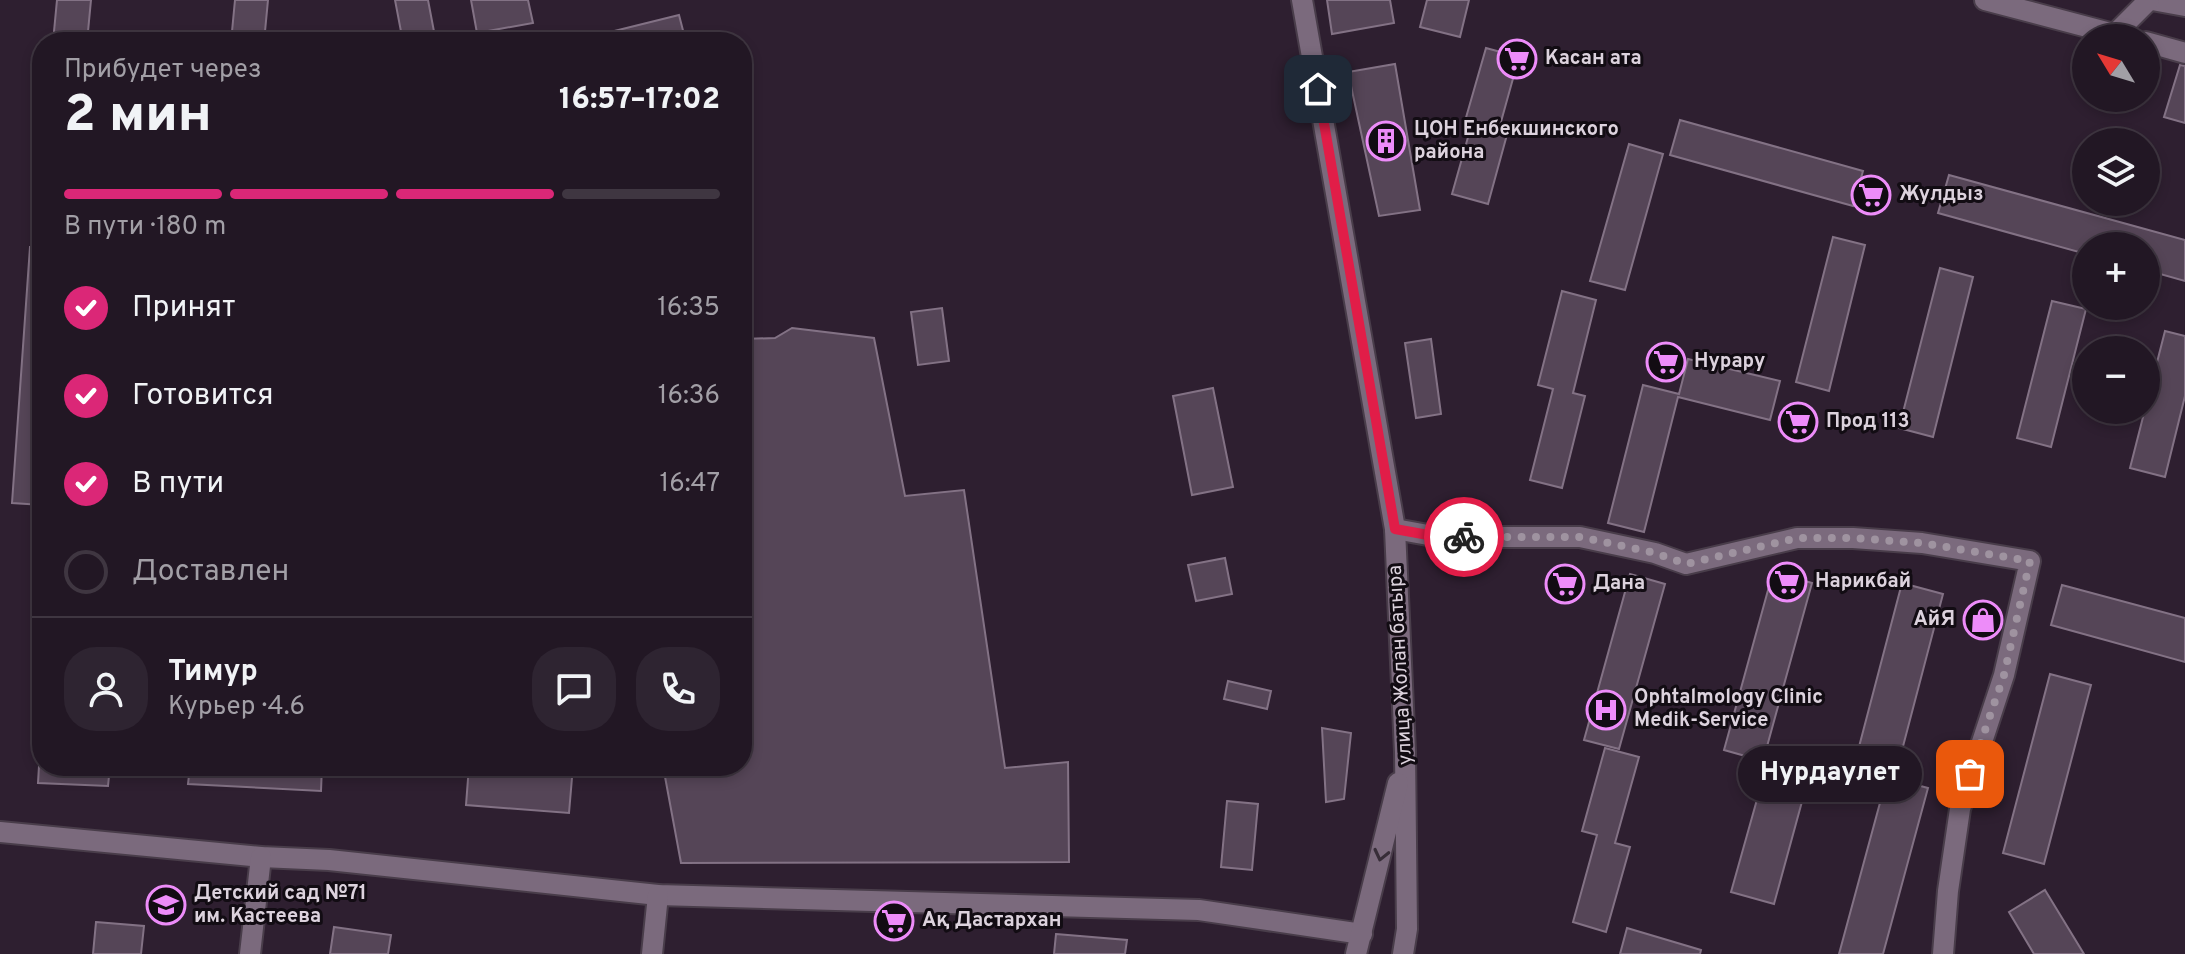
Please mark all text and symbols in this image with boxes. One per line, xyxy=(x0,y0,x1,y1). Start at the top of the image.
north arrow xyxy=(2072,24,2160,112)
map controls xyxy=(2072,24,2160,424)
supermarket icon: Касан ата xyxy=(1496,38,1538,80)
place label: Касан ата xyxy=(1545,46,1642,72)
text: Прибудет через xyxy=(64,54,262,87)
pin xyxy=(1284,55,1352,123)
icon: home xyxy=(1296,67,1340,111)
text: 16:57–17:02 xyxy=(559,82,720,119)
text: 2 мин xyxy=(64,84,212,150)
place label: ЦОН Енбекшинского района xyxy=(1414,117,1619,166)
building icon: ЦОН Енбекшинского района xyxy=(1365,120,1407,162)
button: layers xyxy=(2072,128,2160,216)
supermarket icon: Жулдыз xyxy=(1850,174,1892,216)
place label: Жулдыз xyxy=(1899,182,1984,208)
text: В пути · 180 m xyxy=(64,211,226,244)
button: + xyxy=(2072,232,2160,320)
icon: check xyxy=(64,286,108,330)
text: Принят xyxy=(132,290,236,327)
text: 16:35 xyxy=(657,292,720,325)
button: − xyxy=(2072,336,2160,424)
supermarket icon: Нурару xyxy=(1645,341,1687,383)
place label: Нурару xyxy=(1694,349,1765,375)
icon: check xyxy=(64,374,108,418)
text: Готовится xyxy=(132,378,274,415)
text: 16:36 xyxy=(658,380,720,413)
supermarket icon: Прод 113 xyxy=(1777,401,1819,443)
place label: Прод 113 xyxy=(1826,409,1909,435)
icon: check xyxy=(64,462,108,506)
text: В пути xyxy=(132,466,224,503)
text: 16:47 xyxy=(659,468,720,501)
courier xyxy=(1424,497,1504,577)
icon: bike xyxy=(1442,515,1486,559)
text: Доставлен xyxy=(132,554,289,591)
supermarket icon: Нарикбай xyxy=(1766,561,1808,603)
supermarket icon: Дана xyxy=(1544,563,1586,605)
street label: улица Жолан батыра xyxy=(1383,564,1419,766)
place label: Нарикбай xyxy=(1815,569,1911,595)
place label: Дана xyxy=(1593,571,1645,597)
shop icon: АйЯ xyxy=(1962,599,2004,641)
place label: АйЯ xyxy=(1913,607,1955,633)
button: person xyxy=(64,647,148,731)
button: chat xyxy=(532,647,616,731)
button: phone xyxy=(636,647,720,731)
text: Тимур xyxy=(168,654,258,691)
place label: Ophtalmology Clinic Medik-Service xyxy=(1634,685,1823,734)
hospital icon: Ophtalmology Clinic Medik-Service xyxy=(1585,689,1627,731)
text: Курьер · 4.6 xyxy=(168,691,305,724)
pin xyxy=(1936,740,2004,808)
callout: Нурдаулет xyxy=(1738,746,1922,802)
icon: bag xyxy=(1948,752,1992,796)
text: Нурдаулет xyxy=(1760,757,1900,790)
one-way arrow xyxy=(1373,847,1390,861)
place label: Детский сад №71 им. Кастеева xyxy=(194,881,367,930)
school or university icon: Детский сад №71 им. Кастеева xyxy=(145,884,187,926)
supermarket icon: Ақ Дастархан xyxy=(873,900,915,942)
place label: Ақ Дастархан xyxy=(922,908,1061,934)

